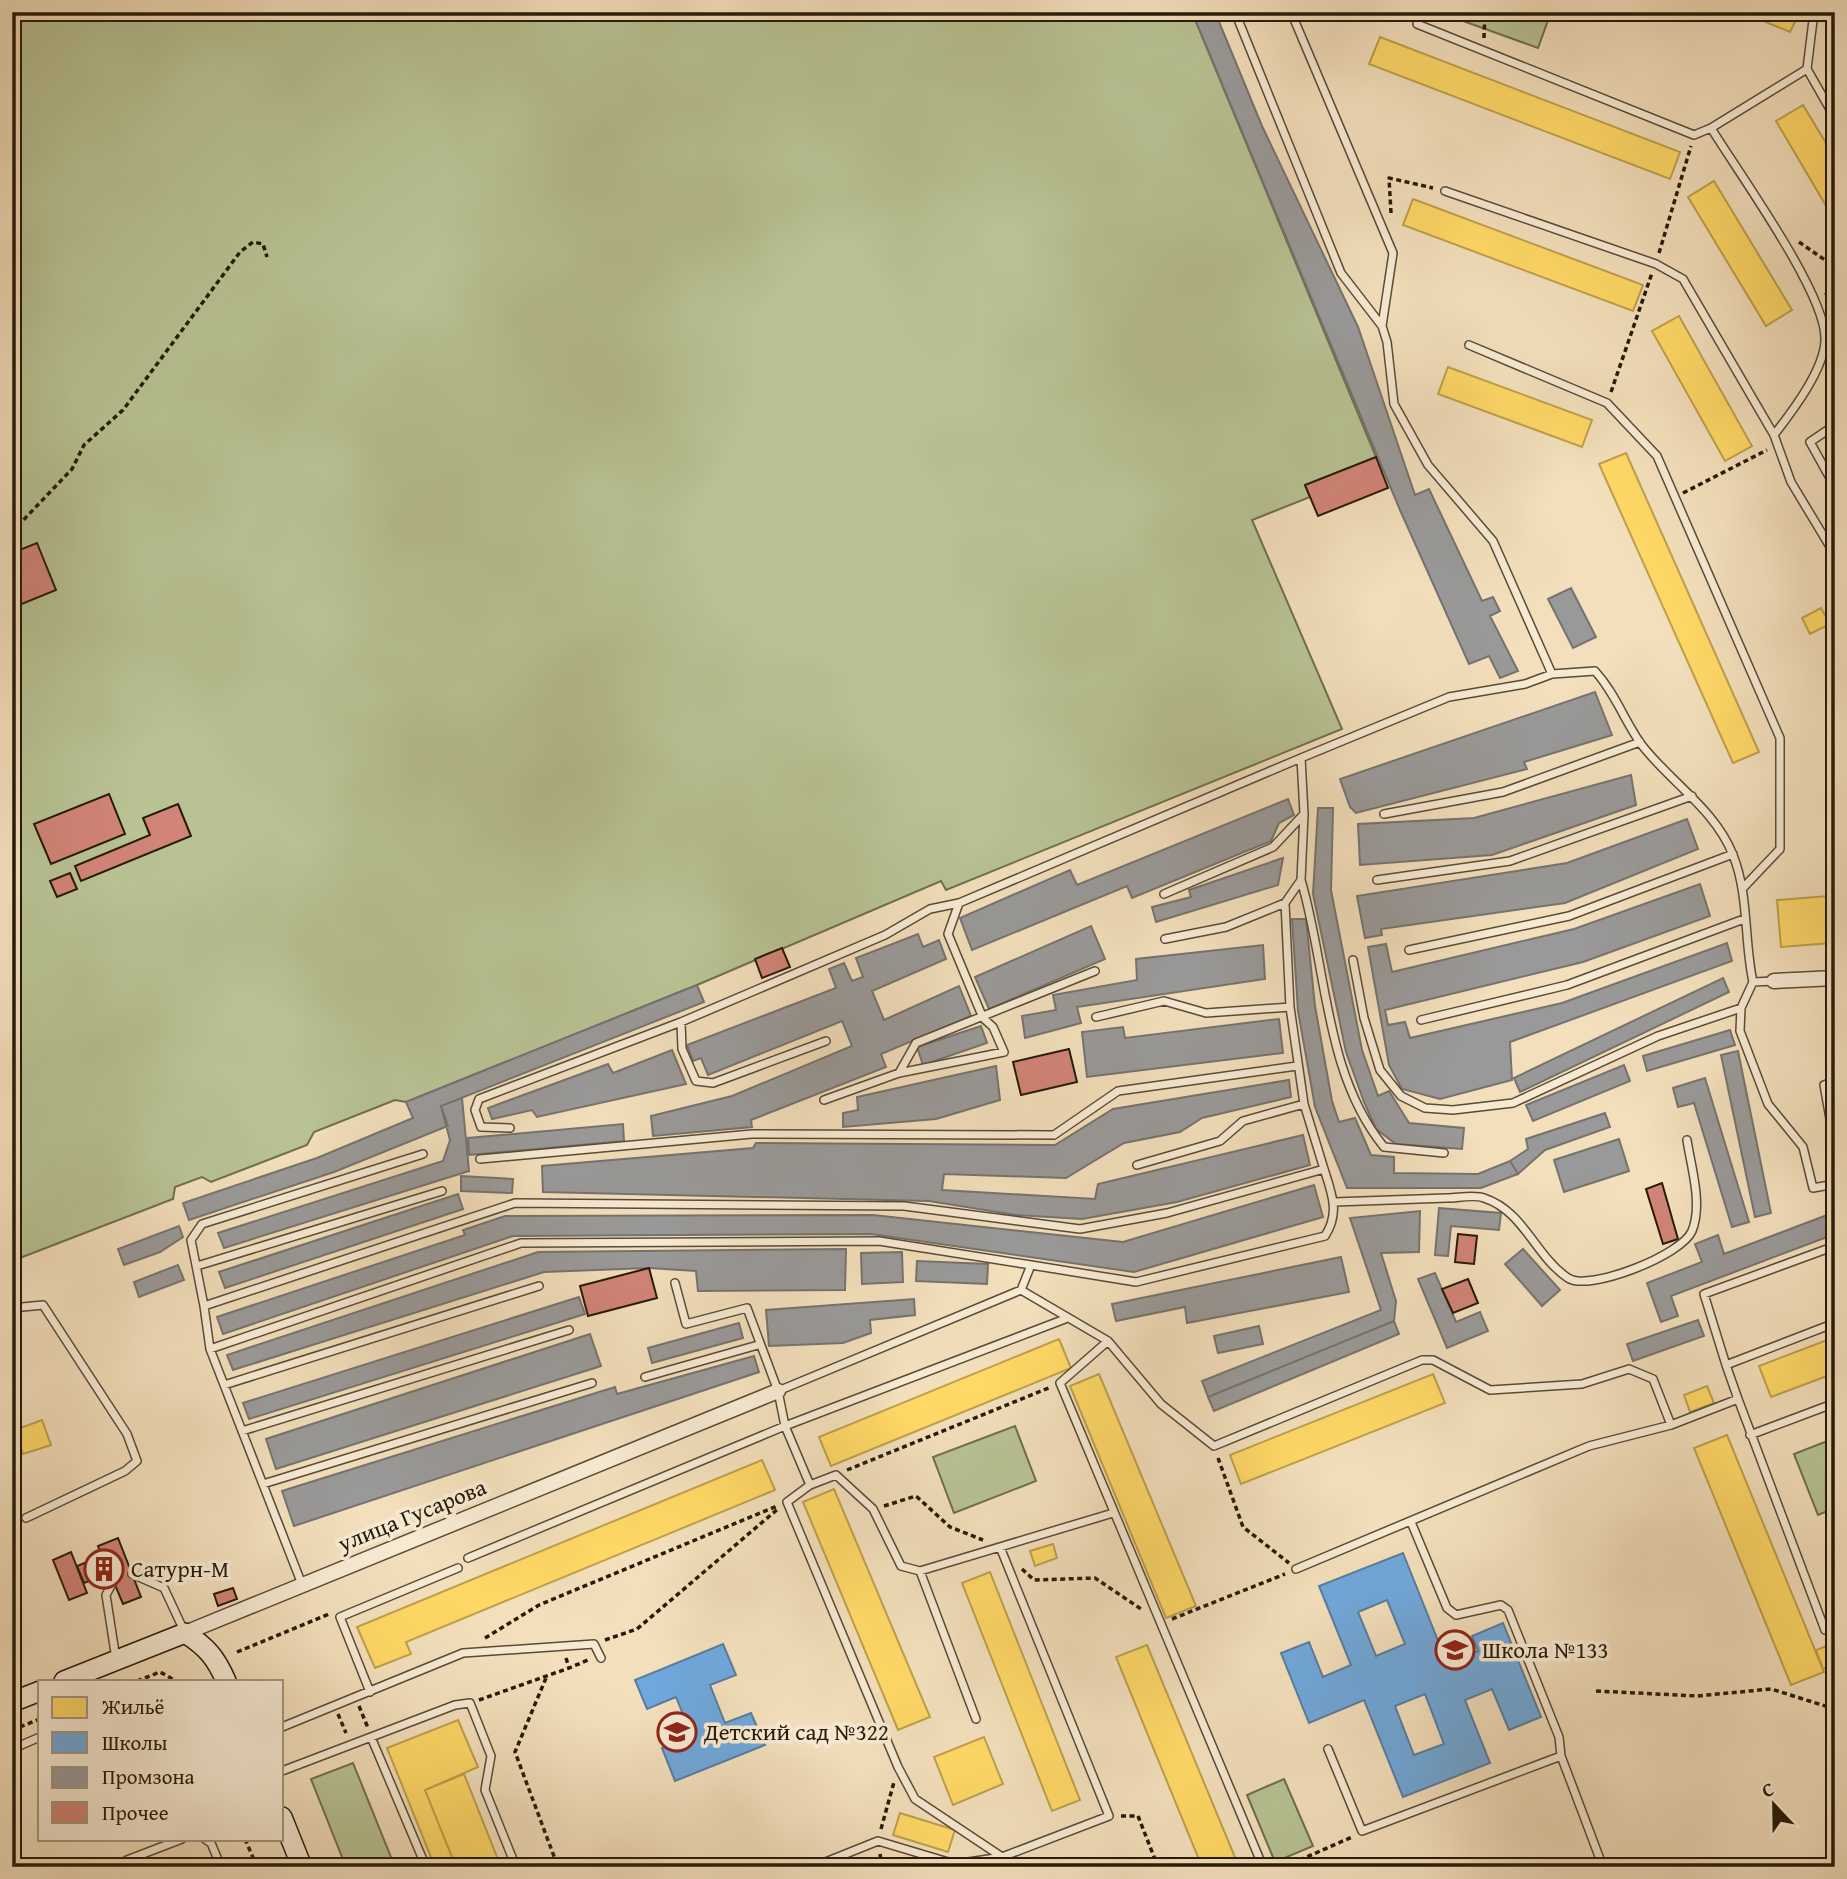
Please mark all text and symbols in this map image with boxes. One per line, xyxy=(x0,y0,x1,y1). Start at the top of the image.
street label: улица Гусарова xyxy=(332,1470,491,1560)
building icon: Сатурн-М xyxy=(83,1548,125,1590)
place label: Сатурн-М xyxy=(131,1552,229,1585)
school or university icon: Школа №133 xyxy=(1434,1629,1476,1671)
place label: Школа №133 xyxy=(1482,1633,1609,1666)
legend xyxy=(38,1680,284,1840)
text: Жильё xyxy=(101,1691,165,1722)
school or university icon: Детский сад №322 xyxy=(656,1711,698,1753)
place label: Детский сад №322 xyxy=(703,1715,889,1748)
text: Школы xyxy=(102,1727,168,1758)
text: Промзона xyxy=(102,1761,195,1792)
north arrow xyxy=(1738,1770,1808,1840)
text: С xyxy=(1757,1774,1778,1804)
text: Прочее xyxy=(102,1797,169,1828)

